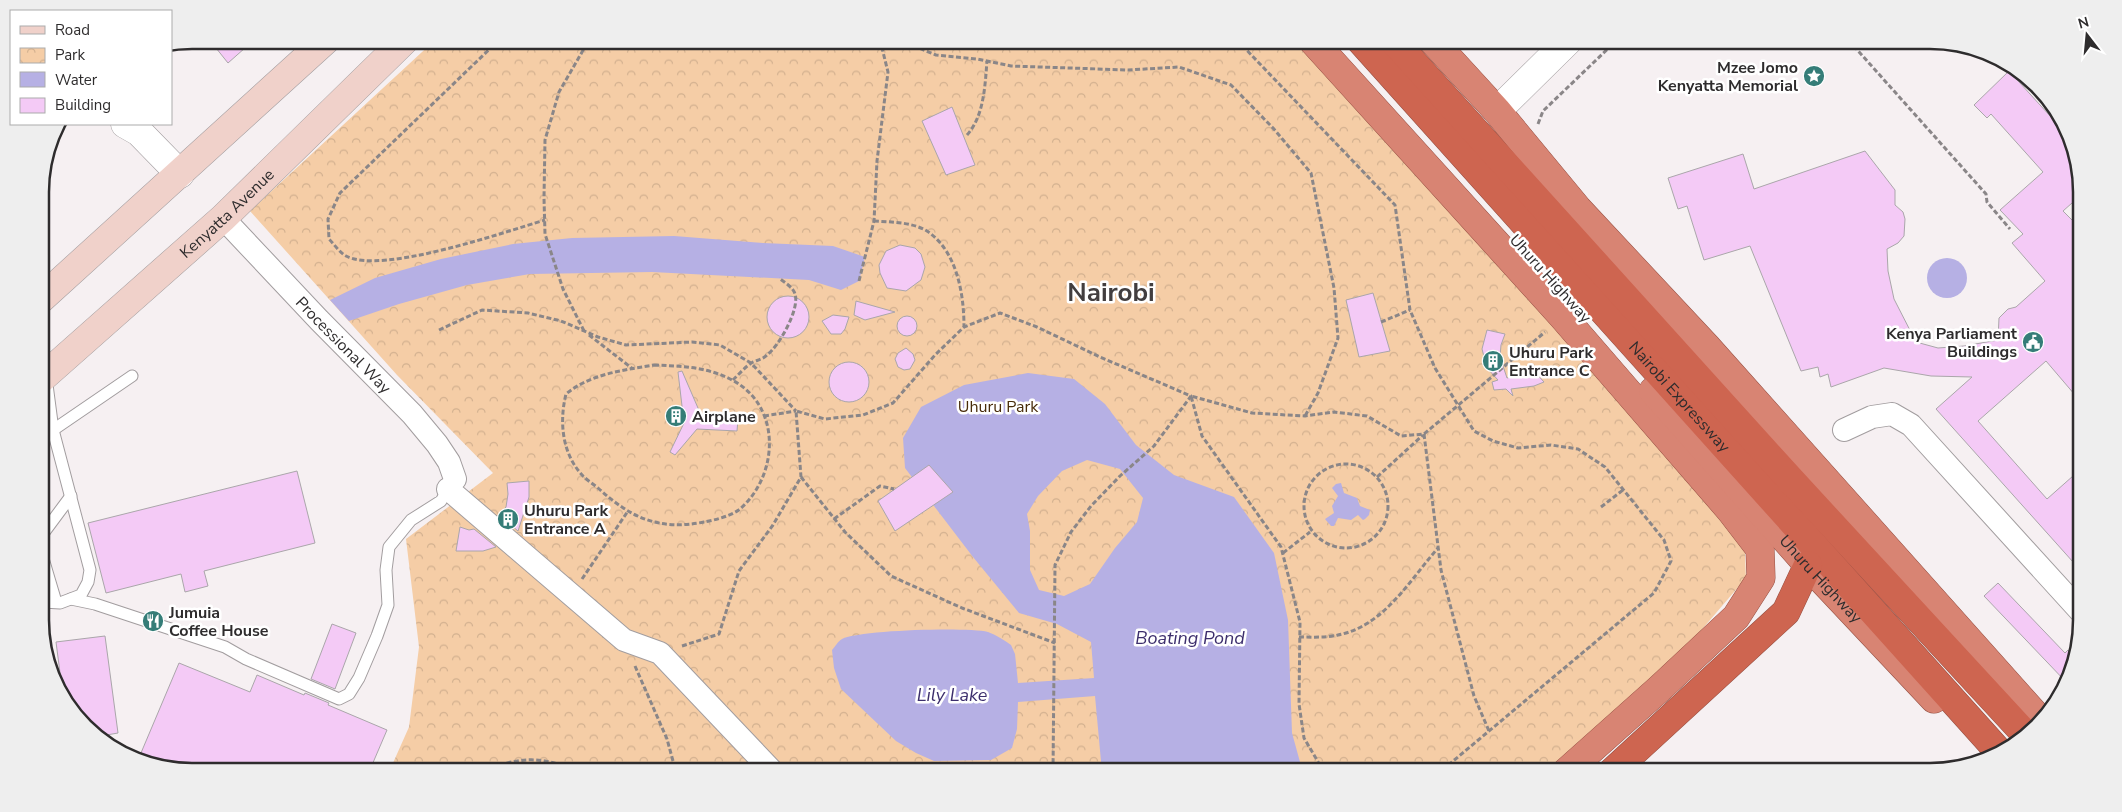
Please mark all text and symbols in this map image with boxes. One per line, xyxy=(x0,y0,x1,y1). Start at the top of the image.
legend xyxy=(10,10,172,125)
north arrow xyxy=(2062,10,2112,60)
text: N xyxy=(2076,12,2091,34)
text: Road xyxy=(55,20,90,40)
text: Park xyxy=(55,45,85,65)
place label: Mzee Jomo Kenyatta Memorial xyxy=(1658,57,1798,97)
place icon: Mzee Jomo Kenyatta Memorial xyxy=(1802,64,1826,88)
text: Water xyxy=(55,70,98,90)
text: Building xyxy=(55,95,111,115)
street label: Kenyatta Avenue xyxy=(175,164,279,263)
street label: Uhuru Highway xyxy=(1504,229,1597,328)
district label: Nairobi xyxy=(1067,275,1155,310)
street label: Processional Way xyxy=(290,292,396,399)
place label: Kenya Parliament Buildings xyxy=(1886,323,2018,363)
public building icon: Kenya Parliament Buildings xyxy=(2021,330,2045,354)
street label: Nairobi Expressway xyxy=(1624,337,1735,458)
place label: Uhuru Park Entrance C xyxy=(1509,342,1593,382)
building icon: Uhuru Park Entrance C xyxy=(1481,349,1505,373)
park label: Uhuru Park xyxy=(958,396,1039,418)
building icon: Airplane xyxy=(664,404,688,428)
place label: Airplane xyxy=(692,406,756,428)
place label: Uhuru Park Entrance A xyxy=(524,500,608,540)
building icon: Uhuru Park Entrance A xyxy=(496,507,520,531)
street label: Uhuru Highway xyxy=(1774,530,1867,629)
place label: Jumuia Coffee House xyxy=(168,602,269,642)
restaurant icon: Jumuia Coffee House xyxy=(141,609,165,633)
water label: Boating Pond xyxy=(1135,626,1245,650)
water label: Lily Lake xyxy=(917,683,988,707)

